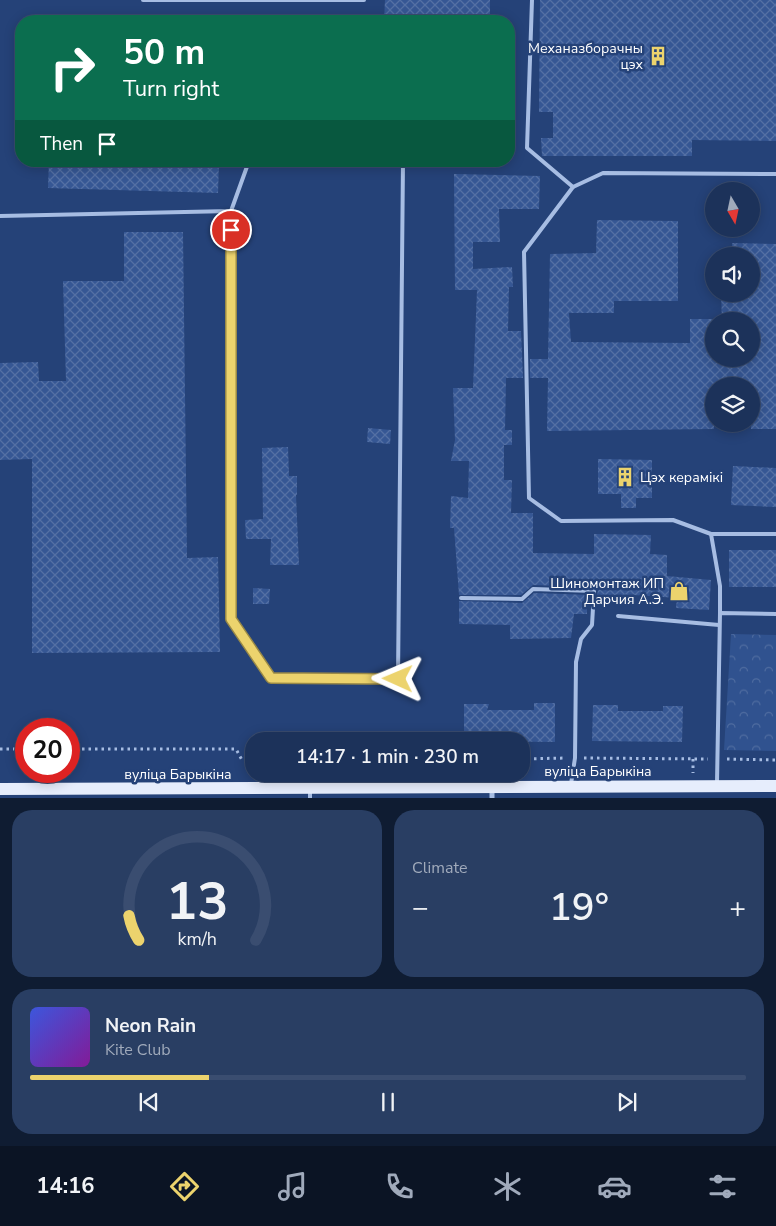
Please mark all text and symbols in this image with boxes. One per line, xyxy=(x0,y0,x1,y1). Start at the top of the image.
text: 50 m xyxy=(123,29,205,76)
icon: right xyxy=(40,35,105,100)
place label: Механазборачны цэх xyxy=(528,39,643,74)
building icon: Механазборачны цэх xyxy=(647,45,669,67)
text: Turn right xyxy=(123,74,219,104)
icon: arrive xyxy=(93,130,121,158)
text: Then xyxy=(40,131,83,157)
north arrow xyxy=(705,182,760,238)
map controls xyxy=(705,182,760,432)
pin xyxy=(210,209,252,251)
icon: arrive xyxy=(217,216,245,244)
button: sound xyxy=(705,247,760,302)
button: search xyxy=(705,312,760,367)
button: layers xyxy=(705,377,760,432)
building icon: Цэх керамікі xyxy=(614,466,636,488)
place label: Цэх керамікі xyxy=(640,468,723,487)
place label: Шиномонтаж ИП Дарчия А.Э. xyxy=(550,574,664,609)
shop icon: Шиномонтаж ИП Дарчия А.Э. xyxy=(668,580,690,602)
position arrow xyxy=(371,652,423,704)
speed limit sign: 20 xyxy=(15,718,80,783)
text: 14:17 · 1 min · 230 m xyxy=(296,744,479,770)
street label: вуліца Барыкіна xyxy=(544,762,652,781)
street label: вуліца Барыкіна xyxy=(124,765,232,784)
text: Climate xyxy=(412,857,467,879)
text: 13 xyxy=(166,866,228,937)
text: 19° xyxy=(549,882,609,933)
text: − xyxy=(412,889,429,927)
text: + xyxy=(729,889,746,927)
text: km/h xyxy=(177,927,217,951)
text: Neon Rain xyxy=(105,1013,196,1039)
text: Kite Club xyxy=(105,1039,171,1061)
icon: previous xyxy=(135,1088,163,1116)
icon: pause xyxy=(374,1088,402,1116)
icon: next xyxy=(613,1088,641,1116)
icon: directions xyxy=(167,1169,202,1204)
icon: music xyxy=(275,1169,310,1204)
icon: phone xyxy=(382,1169,417,1204)
icon: climate xyxy=(490,1169,525,1204)
icon: car xyxy=(597,1169,632,1204)
icon: filters xyxy=(705,1169,740,1204)
text: 14:16 xyxy=(36,1171,95,1201)

